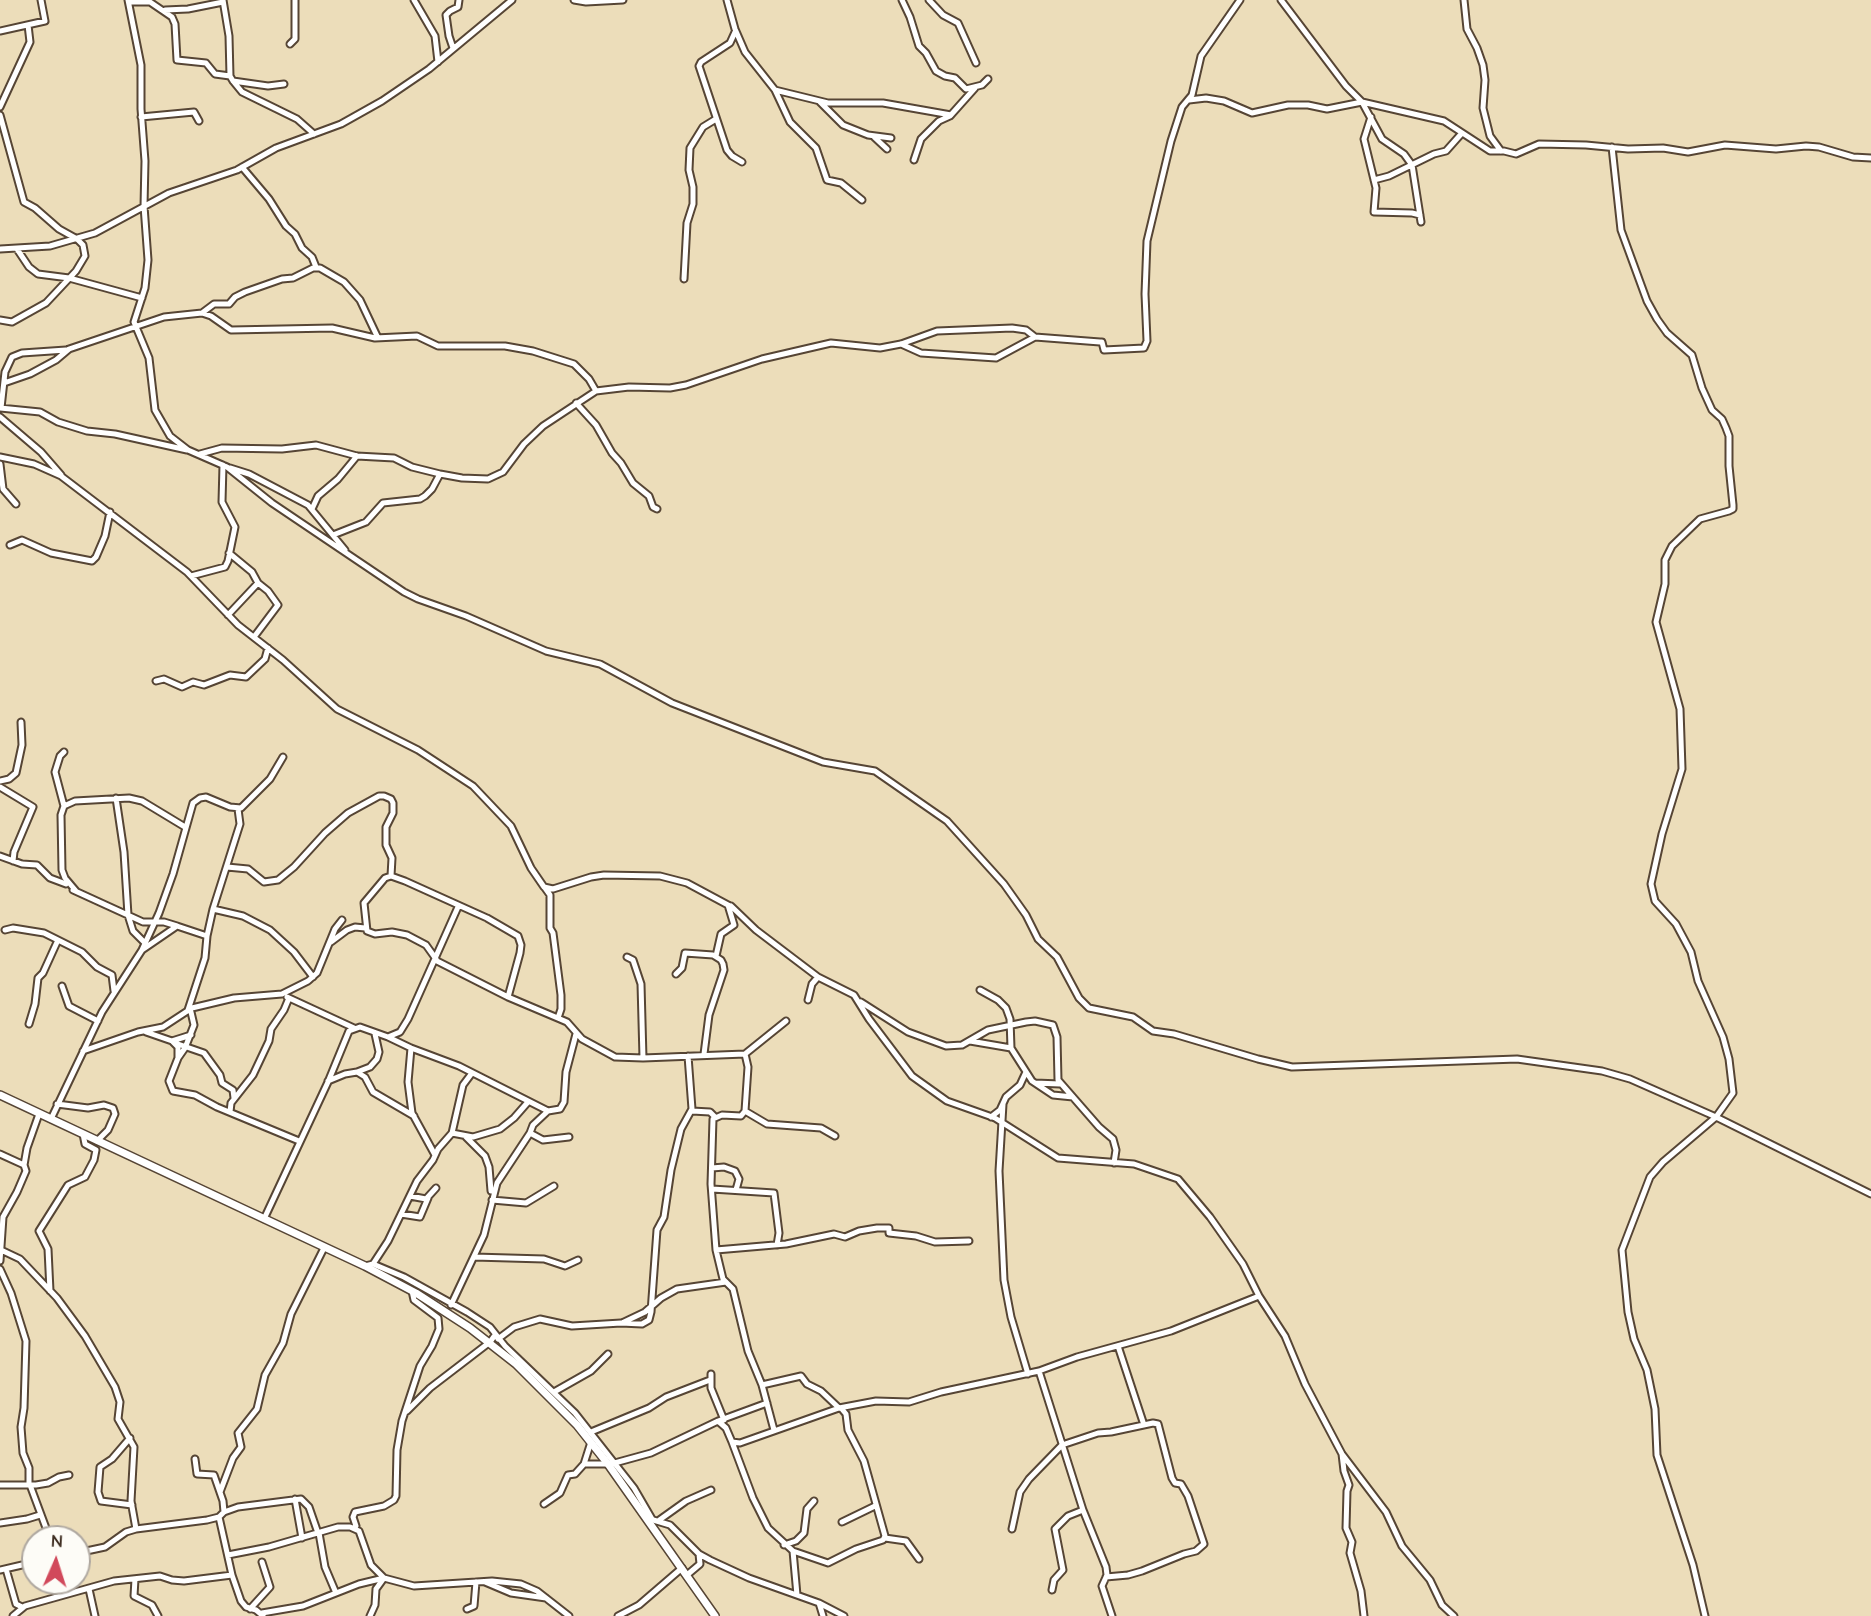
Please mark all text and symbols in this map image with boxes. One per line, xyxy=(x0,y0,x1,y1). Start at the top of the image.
north arrow xyxy=(21,1525,91,1595)
text: N xyxy=(50,1530,64,1552)

